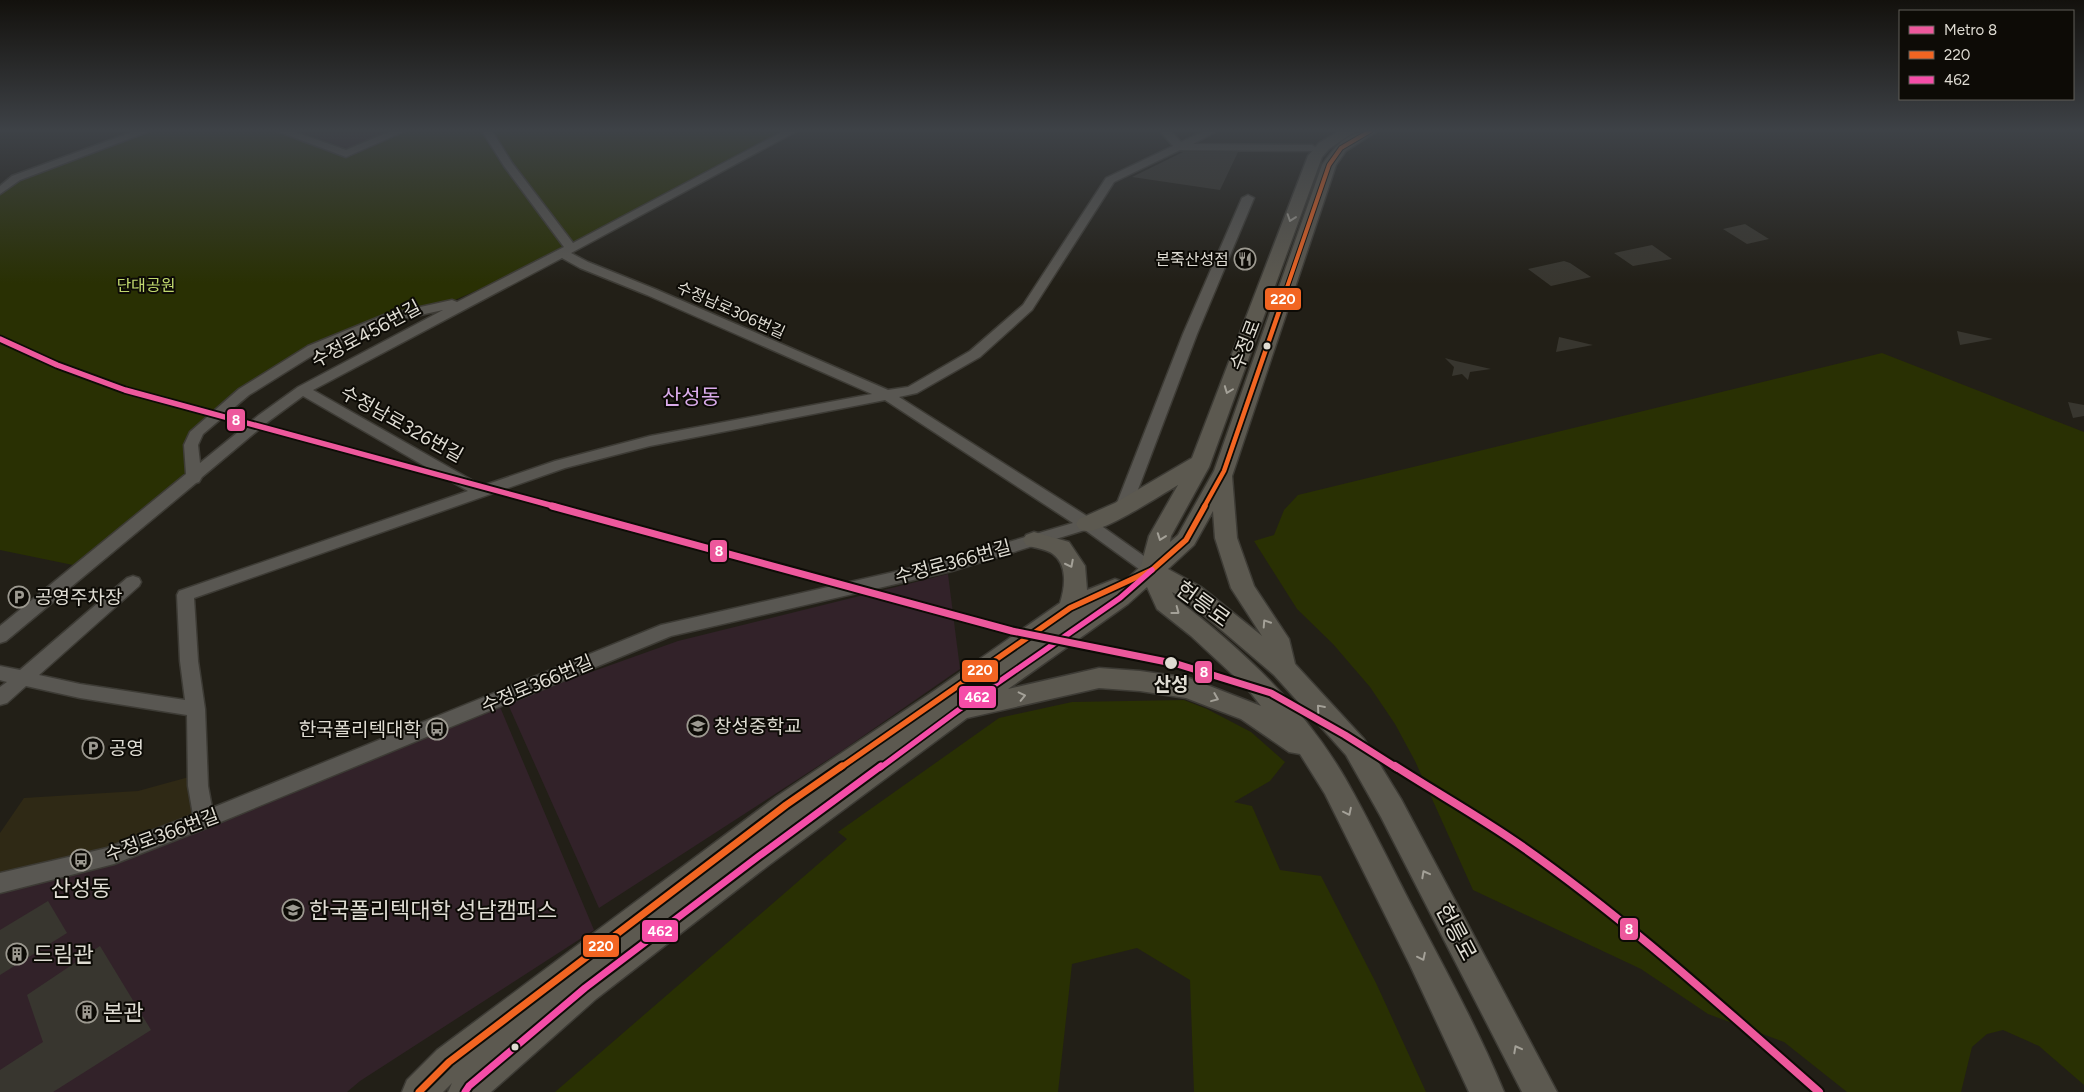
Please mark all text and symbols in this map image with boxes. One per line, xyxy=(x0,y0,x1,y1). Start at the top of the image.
legend xyxy=(1899,10,2074,100)
text: Metro 8 xyxy=(1944,21,1997,39)
text: 220 xyxy=(1944,46,1970,64)
text: 462 xyxy=(1944,71,1970,89)
one-way arrow xyxy=(1287,213,1297,221)
restaurant icon: 본죽산성점 xyxy=(1233,247,1257,271)
place label: 본죽산성점 xyxy=(1155,250,1229,269)
park label: 단대공원 xyxy=(117,276,175,295)
street label: 수정남로306번길 xyxy=(674,278,788,342)
line badge: 220 xyxy=(1264,287,1302,311)
text: 220 xyxy=(1270,291,1296,308)
street label: 수정로456번길 xyxy=(307,295,425,373)
street label: 수정로 xyxy=(1225,316,1265,374)
unlabelled marker xyxy=(1262,341,1272,351)
street label: 수정남로326번길 xyxy=(337,381,467,467)
district label: 산성동 xyxy=(662,384,720,409)
one-way arrow xyxy=(1224,385,1234,394)
line badge: 8 xyxy=(226,408,246,432)
text: 8 xyxy=(232,412,240,429)
one-way arrow xyxy=(1157,532,1167,541)
street label: 수정로366번길 xyxy=(892,535,1014,589)
line badge: 8 xyxy=(709,539,728,563)
text: 8 xyxy=(715,543,723,560)
one-way arrow xyxy=(1064,558,1074,567)
street label: 헌릉로 xyxy=(1170,575,1236,633)
parking icon: 공영주차장 xyxy=(7,585,31,609)
place label: 공영주차장 xyxy=(35,586,122,609)
one-way arrow xyxy=(1170,605,1180,614)
one-way arrow xyxy=(1263,619,1273,628)
street label: 수정로366번길 xyxy=(478,650,596,718)
marker: 산성 xyxy=(1163,655,1179,671)
line badge: 220 xyxy=(961,659,999,683)
line badge: 8 xyxy=(1194,660,1213,684)
text: 220 xyxy=(967,662,993,679)
text: 8 xyxy=(1200,664,1208,681)
place label: 산성 xyxy=(1154,673,1188,696)
line badge: 462 xyxy=(958,685,997,709)
text: 462 xyxy=(964,689,990,706)
one-way arrow xyxy=(1018,691,1027,702)
one-way arrow xyxy=(1210,692,1219,703)
one-way arrow xyxy=(1317,705,1326,714)
school or university icon: 창성중학교 xyxy=(686,714,710,738)
place label: 창성중학교 xyxy=(714,715,801,738)
bus stop icon: 한국폴리텍대학 xyxy=(425,717,449,741)
place label: 한국폴리텍대학 xyxy=(299,718,422,741)
parking icon: 공영 xyxy=(81,736,105,760)
place label: 공영 xyxy=(109,737,144,760)
street label: 수정로366번길 xyxy=(102,804,222,866)
one-way arrow xyxy=(1342,807,1353,816)
bus stop icon: 산성동 xyxy=(69,848,93,872)
one-way arrow xyxy=(1422,870,1432,879)
place label: 산성동 xyxy=(51,875,111,902)
place label: 한국폴리텍대학 성남캠퍼스 xyxy=(309,897,557,924)
school or university icon: 한국폴리텍대학 성남캠퍼스 xyxy=(281,898,305,922)
street label: 헌릉로 xyxy=(1430,899,1482,965)
line badge: 8 xyxy=(1619,917,1639,941)
line badge: 462 xyxy=(641,919,679,943)
text: 8 xyxy=(1625,921,1633,938)
text: 462 xyxy=(647,923,673,940)
line badge: 220 xyxy=(582,934,620,958)
text: 220 xyxy=(588,938,614,955)
place label: 드림관 xyxy=(33,941,94,968)
building icon: 드림관 xyxy=(5,942,29,966)
one-way arrow xyxy=(1416,952,1426,961)
place label: 본관 xyxy=(103,999,143,1026)
building icon: 본관 xyxy=(75,1000,99,1024)
unlabelled marker xyxy=(510,1042,520,1052)
one-way arrow xyxy=(1513,1045,1523,1054)

